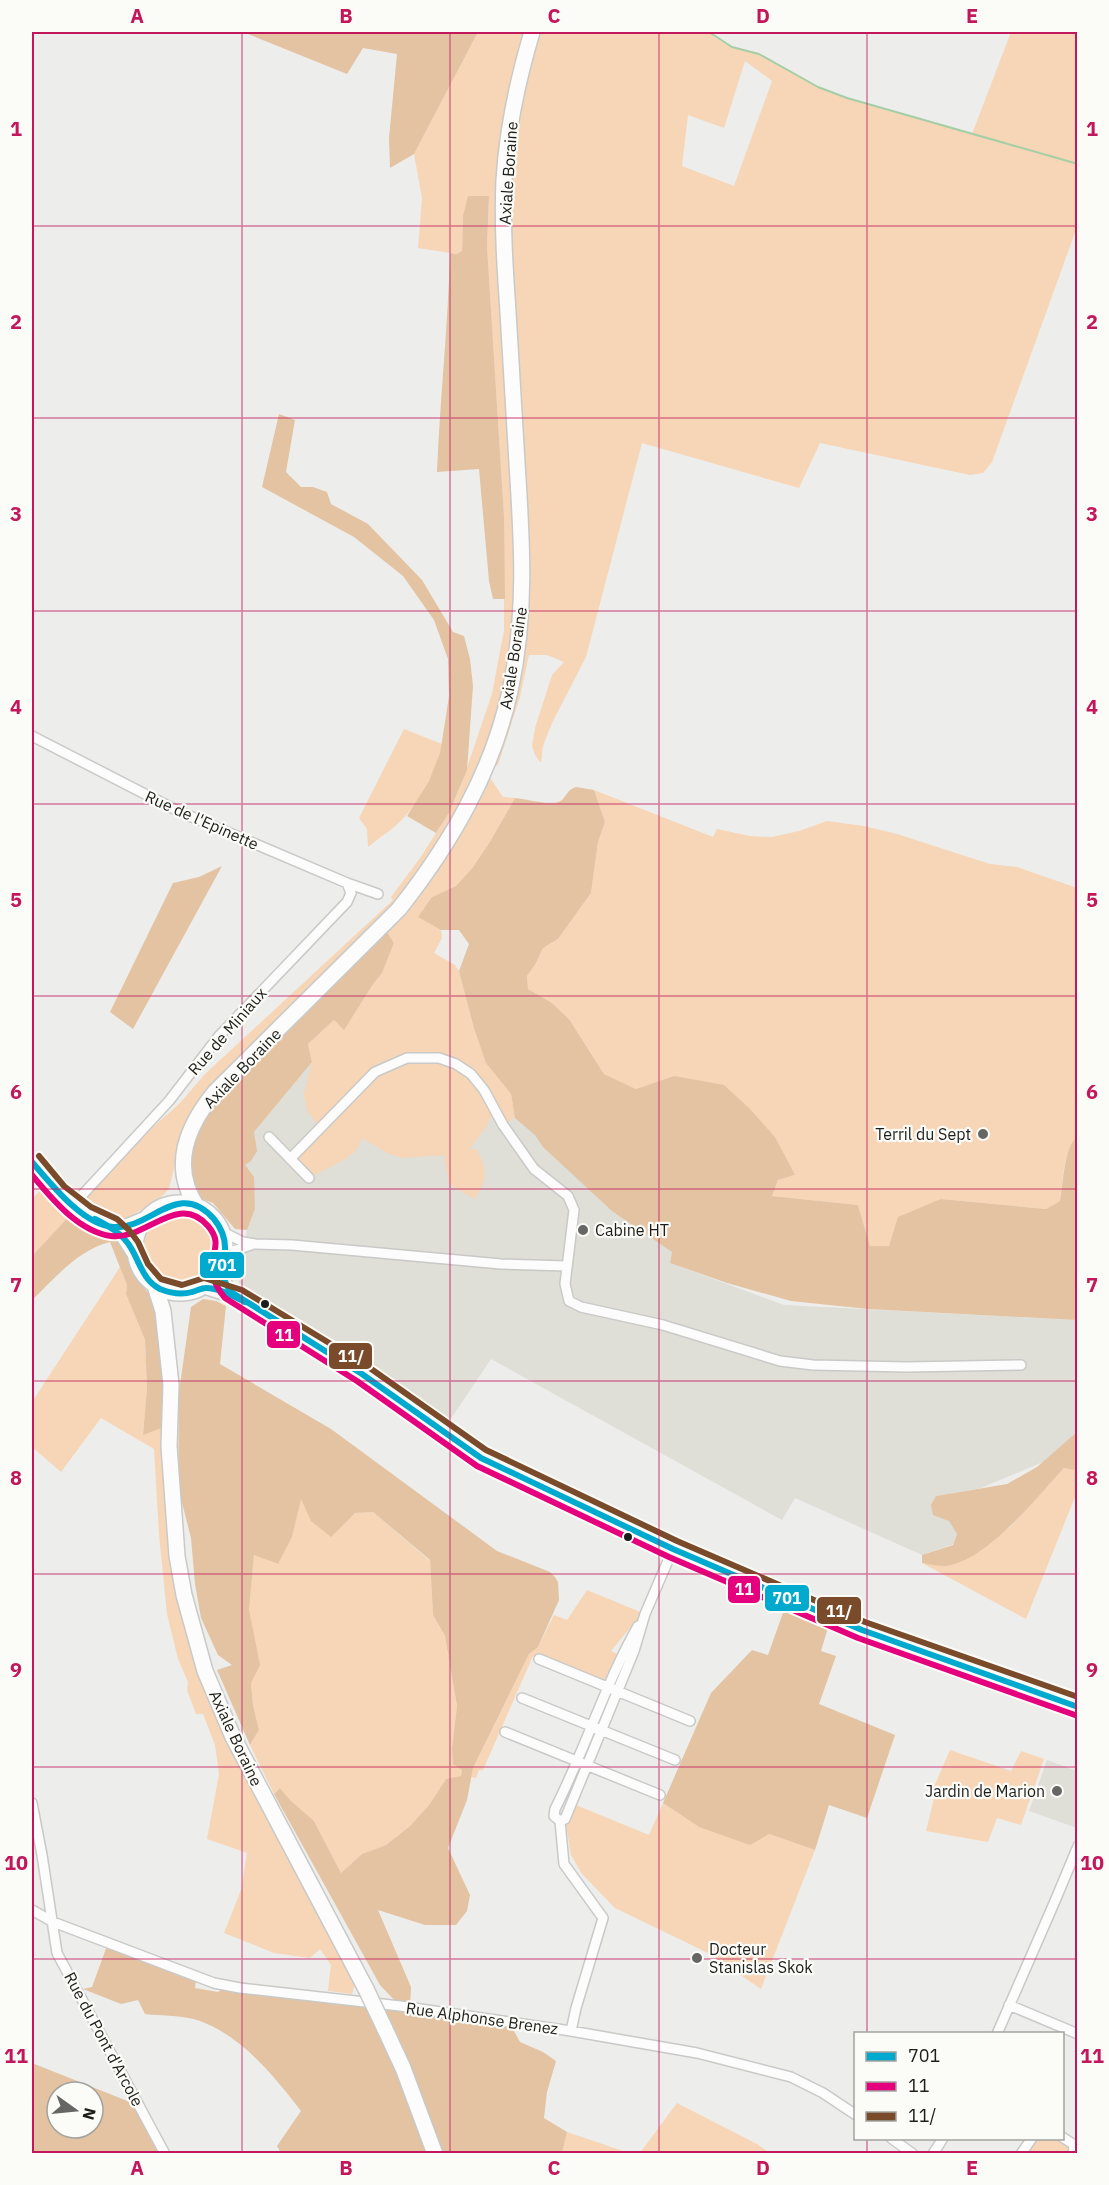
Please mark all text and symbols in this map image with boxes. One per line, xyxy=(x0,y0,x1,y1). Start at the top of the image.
text: A xyxy=(130,2,144,29)
text: B xyxy=(339,2,353,29)
text: C xyxy=(547,2,561,29)
text: D xyxy=(756,2,770,29)
text: E xyxy=(966,2,978,29)
text: 1 xyxy=(10,115,22,142)
text: 1 xyxy=(1086,115,1098,142)
street label: Axiale Boraine xyxy=(494,120,522,225)
text: 2 xyxy=(10,308,22,335)
text: 2 xyxy=(1086,308,1098,335)
text: 3 xyxy=(10,500,22,527)
text: 3 xyxy=(1086,500,1098,527)
street label: Axiale Boraine xyxy=(495,605,531,711)
text: 4 xyxy=(10,693,22,720)
text: 4 xyxy=(1086,693,1098,720)
street label: Rue de l'Epinette xyxy=(142,786,262,854)
text: 5 xyxy=(10,886,22,913)
text: 5 xyxy=(1086,886,1098,913)
street label: Rue de Miniaux xyxy=(184,983,270,1079)
street label: Axiale Boraine xyxy=(199,1024,285,1112)
text: 6 xyxy=(10,1078,22,1105)
text: 6 xyxy=(1086,1078,1098,1105)
place label: Terril du Sept xyxy=(875,1124,971,1144)
marker: Terril du Sept xyxy=(976,1127,990,1141)
place label: Cabine HT xyxy=(595,1220,669,1240)
marker: Cabine HT xyxy=(576,1223,590,1237)
line badge: 701 xyxy=(199,1251,245,1279)
text: 701 xyxy=(208,1255,237,1275)
text: 7 xyxy=(10,1271,22,1298)
text: 7 xyxy=(1086,1271,1098,1298)
unlabelled marker xyxy=(259,1298,271,1310)
line badge: 11 xyxy=(266,1320,301,1349)
text: 11 xyxy=(274,1325,294,1345)
line badge: 11/ xyxy=(328,1342,373,1370)
text: 11/ xyxy=(338,1346,364,1366)
text: 8 xyxy=(10,1464,22,1491)
text: 8 xyxy=(1086,1464,1098,1491)
unlabelled marker xyxy=(622,1531,634,1543)
line badge: 11 xyxy=(727,1575,761,1604)
text: 11 xyxy=(734,1579,754,1599)
line badge: 701 xyxy=(764,1584,810,1612)
text: 701 xyxy=(773,1588,802,1608)
line badge: 11/ xyxy=(816,1596,862,1625)
text: 11/ xyxy=(826,1601,852,1621)
text: 9 xyxy=(10,1656,22,1683)
text: 9 xyxy=(1086,1656,1098,1683)
street label: Axiale Boraine xyxy=(205,1687,267,1789)
place label: Jardin de Marion xyxy=(925,1781,1045,1801)
marker: Jardin de Marion xyxy=(1050,1784,1064,1798)
text: 10 xyxy=(4,1849,28,1876)
text: 10 xyxy=(1080,1849,1104,1876)
place label: Docteur Stanislas Skok xyxy=(709,1939,813,1977)
marker: Docteur Stanislas Skok xyxy=(690,1951,704,1965)
street label: Rue du Pont d'Arcole xyxy=(60,1968,148,2110)
street label: Rue Alphonse Brenez xyxy=(405,1997,559,2039)
legend xyxy=(854,2032,1064,2140)
text: 11 xyxy=(4,2042,28,2069)
text: 11 xyxy=(1080,2042,1104,2069)
text: 701 xyxy=(908,2044,940,2067)
text: 11 xyxy=(908,2074,930,2097)
north arrow xyxy=(45,2080,105,2140)
text: 11/ xyxy=(908,2104,937,2127)
text: N xyxy=(78,2106,101,2122)
text: A xyxy=(130,2154,144,2181)
text: B xyxy=(339,2154,353,2181)
text: C xyxy=(547,2154,561,2181)
text: D xyxy=(756,2154,770,2181)
text: E xyxy=(966,2154,978,2181)

